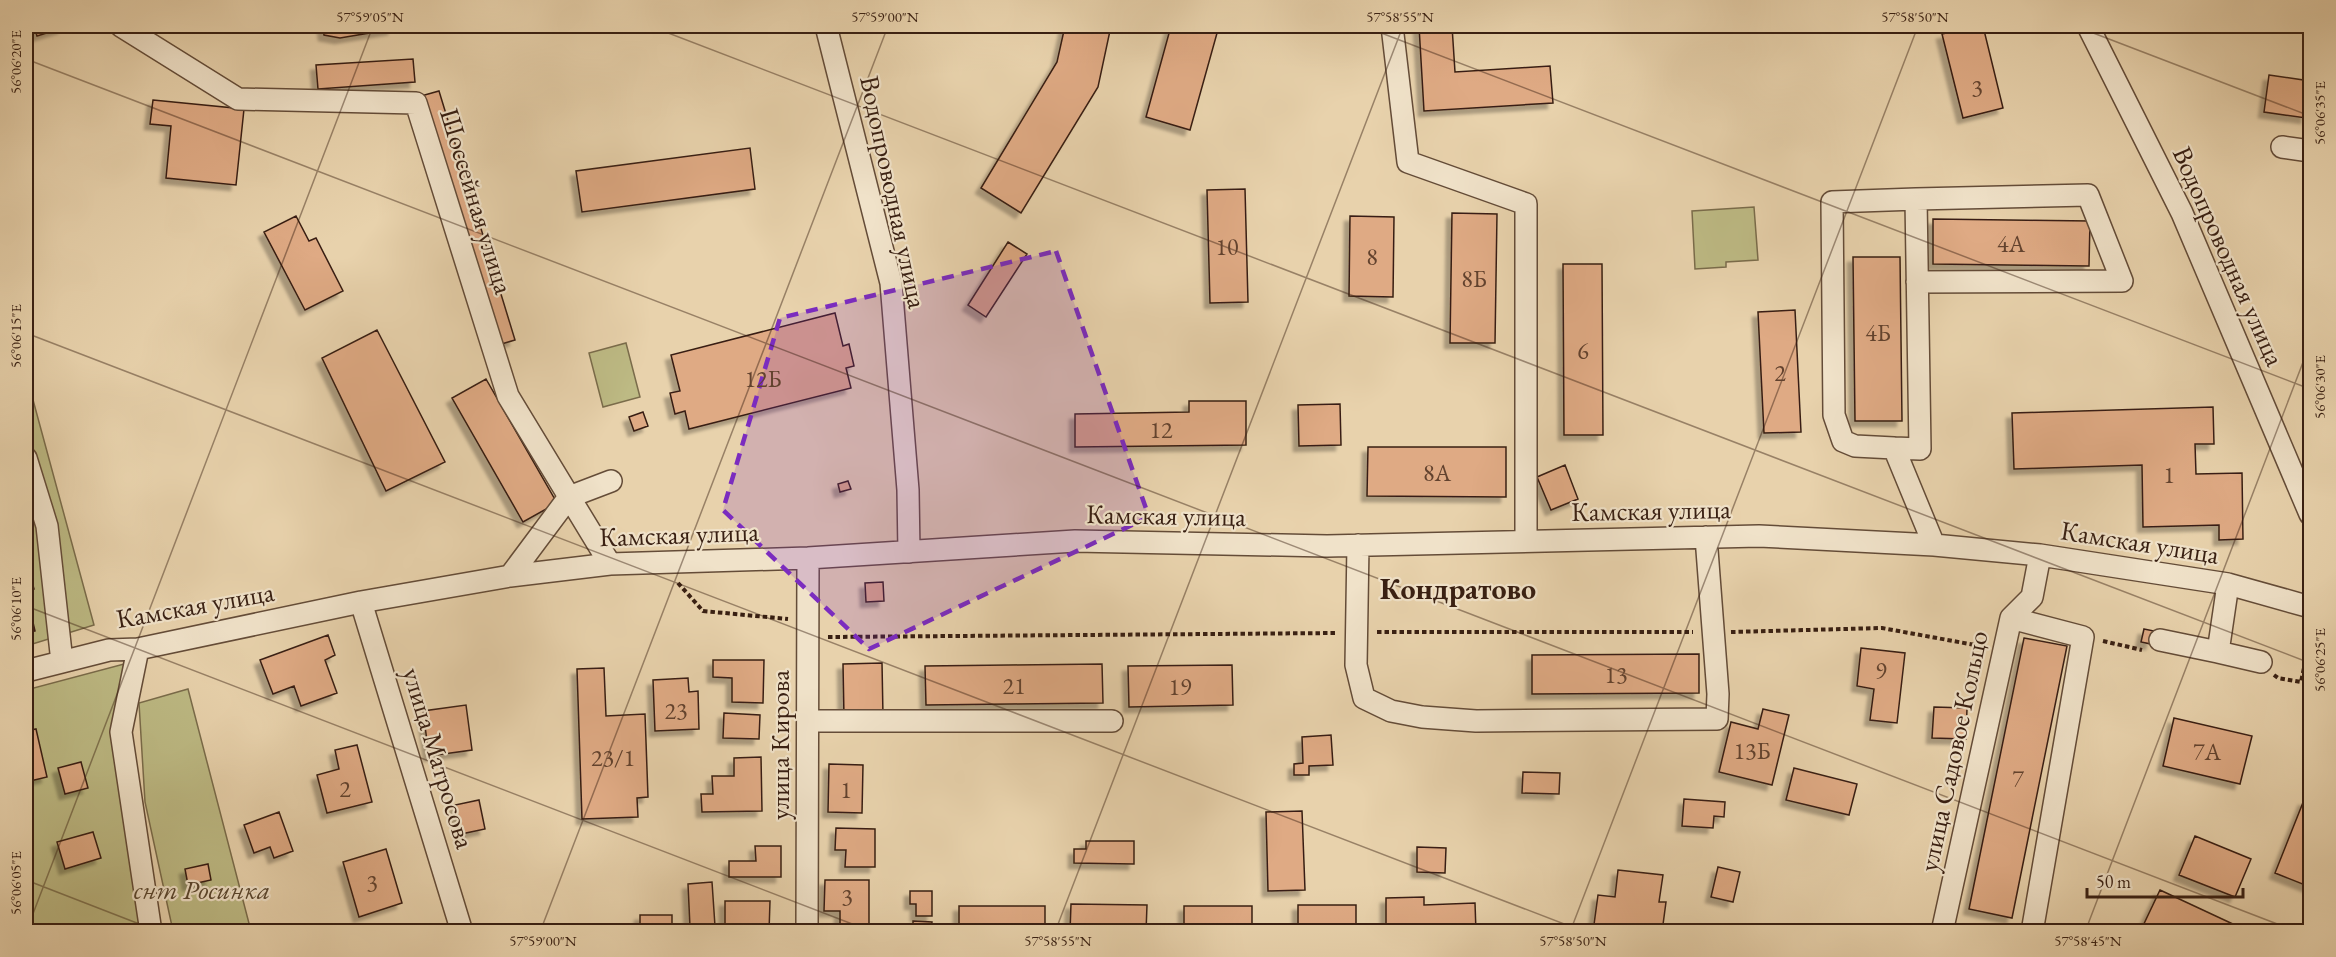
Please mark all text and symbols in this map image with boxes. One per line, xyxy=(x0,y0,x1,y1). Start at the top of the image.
text: 57°59'05"N xyxy=(336,7,404,26)
text: 57°59'00"N xyxy=(851,7,919,26)
text: 57°58'55"N xyxy=(1366,7,1434,26)
text: 57°58'50"N xyxy=(1881,7,1949,26)
text: 56°06'20"E xyxy=(6,29,25,94)
street label: Водопроводная улица xyxy=(852,72,936,312)
house number: 3 xyxy=(1971,72,1983,103)
text: 56°06'35"E xyxy=(2310,80,2329,145)
street label: Шоссейная улица xyxy=(432,104,522,298)
street label: Водопроводная улица xyxy=(2165,141,2293,372)
house number: 4А xyxy=(1997,228,2025,259)
house number: 10 xyxy=(1215,231,1239,262)
house number: 8 xyxy=(1366,241,1378,272)
house number: 8Б xyxy=(1461,263,1487,294)
text: 56°06'15"E xyxy=(6,303,25,368)
house number: 4Б xyxy=(1865,317,1891,348)
house number: 6 xyxy=(1577,335,1589,366)
text: 56°06'30"E xyxy=(2310,354,2329,419)
house number: 2 xyxy=(1774,357,1786,388)
house number: 12Б xyxy=(744,363,782,394)
house number: 12 xyxy=(1149,414,1173,445)
house number: 8А xyxy=(1423,457,1451,488)
house number: 1 xyxy=(2163,459,2175,490)
street label: Камская улица xyxy=(1571,491,1731,529)
street label: Камская улица xyxy=(1086,496,1246,534)
street label: Камская улица xyxy=(2058,512,2222,572)
street label: Камская улица xyxy=(599,514,760,554)
district label: Кондратово xyxy=(1380,569,1536,608)
street label: Камская улица xyxy=(113,574,277,636)
text: 56°06'10"E xyxy=(6,576,25,641)
street label: улица Садовое Кольцо xyxy=(1910,627,1996,875)
text: 56°06'25"E xyxy=(2310,627,2329,692)
house number: 9 xyxy=(1875,655,1887,686)
house number: 13 xyxy=(1604,659,1628,690)
street label: улица Матросова xyxy=(395,663,483,853)
street label: улица Кирова xyxy=(762,670,797,820)
house number: 21 xyxy=(1002,670,1026,701)
house number: 19 xyxy=(1168,671,1192,702)
house number: 23 xyxy=(664,695,688,726)
house number: 13Б xyxy=(1733,735,1771,766)
house number: 7А xyxy=(2193,736,2221,767)
house number: 23/1 xyxy=(591,742,635,773)
house number: 7 xyxy=(2012,763,2024,794)
house number: 2 xyxy=(339,773,351,804)
house number: 1 xyxy=(840,774,852,805)
text: 56°06'05"E xyxy=(6,850,25,915)
scale bar xyxy=(2087,861,2243,899)
house number: 3 xyxy=(366,867,378,898)
text: 50 m xyxy=(2096,870,2131,893)
park label: снт Росинка xyxy=(134,872,270,907)
house number: 3 xyxy=(841,881,853,912)
text: 57°59'00"N xyxy=(509,931,577,950)
text: 57°58'55"N xyxy=(1024,931,1092,950)
text: 57°58'50"N xyxy=(1539,931,1607,950)
text: 57°58'45"N xyxy=(2054,931,2122,950)

